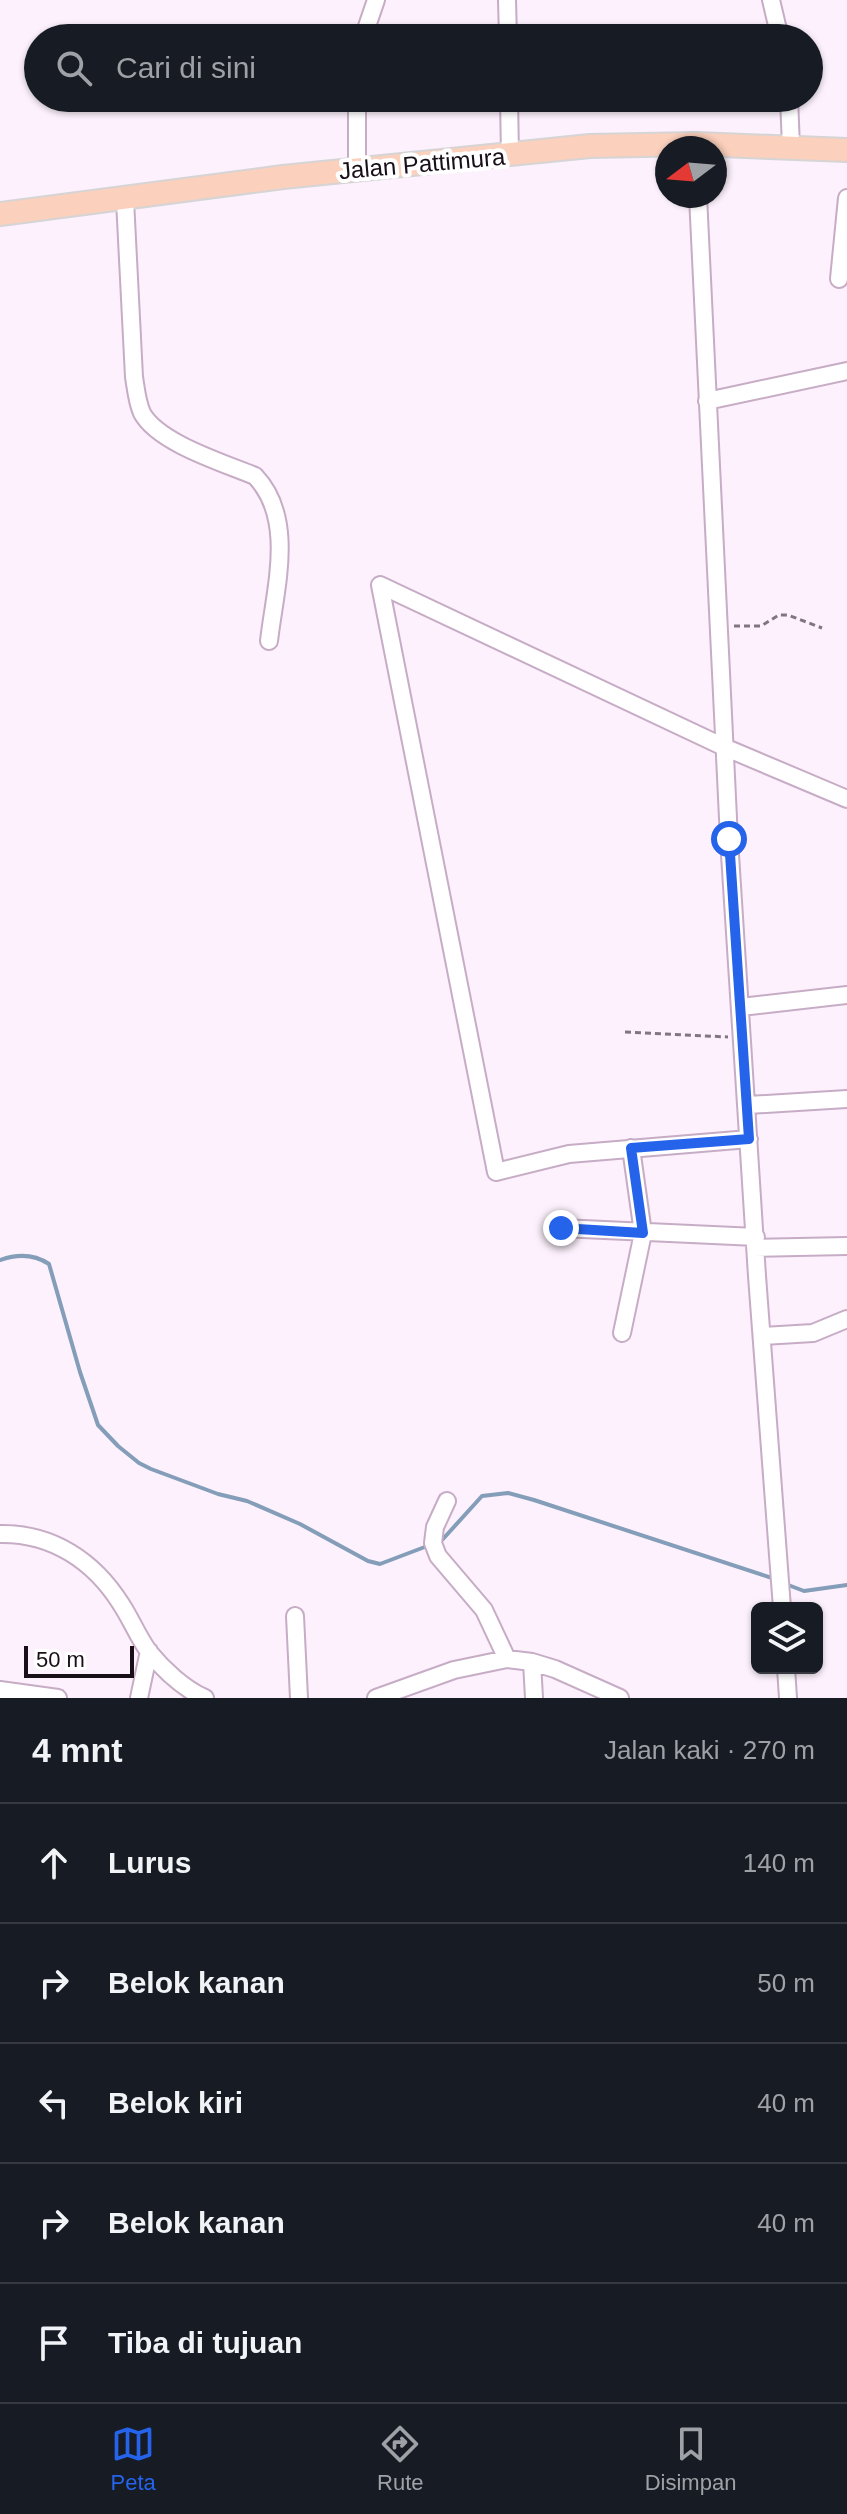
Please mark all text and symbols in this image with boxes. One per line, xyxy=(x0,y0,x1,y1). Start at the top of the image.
search box xyxy=(24,24,823,112)
icon: search xyxy=(52,46,96,90)
text: Cari di sini xyxy=(116,51,256,84)
north arrow xyxy=(655,136,727,208)
street label: Jalan Pattimura xyxy=(338,143,507,184)
route start xyxy=(711,821,747,857)
route end xyxy=(543,1210,579,1246)
map controls xyxy=(751,1602,823,1674)
button: layers xyxy=(751,1602,823,1674)
scale bar xyxy=(24,1642,134,1678)
text: 50 m xyxy=(36,1647,85,1672)
text: 4 mnt xyxy=(32,1731,123,1769)
text: Jalan kaki · 270 m xyxy=(604,1735,815,1765)
icon: ahead xyxy=(32,1841,76,1885)
text: Lurus xyxy=(108,1846,191,1879)
text: 140 m xyxy=(743,1848,815,1878)
icon: right xyxy=(32,1961,76,2005)
text: Belok kanan xyxy=(108,1966,285,1999)
text: 50 m xyxy=(757,1968,815,1998)
icon: left xyxy=(32,2081,76,2125)
text: Belok kiri xyxy=(108,2086,243,2119)
text: 40 m xyxy=(757,2088,815,2118)
icon: right xyxy=(32,2201,76,2245)
text: Belok kanan xyxy=(108,2206,285,2239)
text: 40 m xyxy=(757,2208,815,2238)
icon: arrive xyxy=(32,2321,76,2365)
text: Tiba di tujuan xyxy=(108,2326,302,2359)
tab: Peta xyxy=(111,2422,156,2496)
tab: Rute xyxy=(377,2422,424,2496)
tab: Disimpan xyxy=(645,2422,736,2496)

